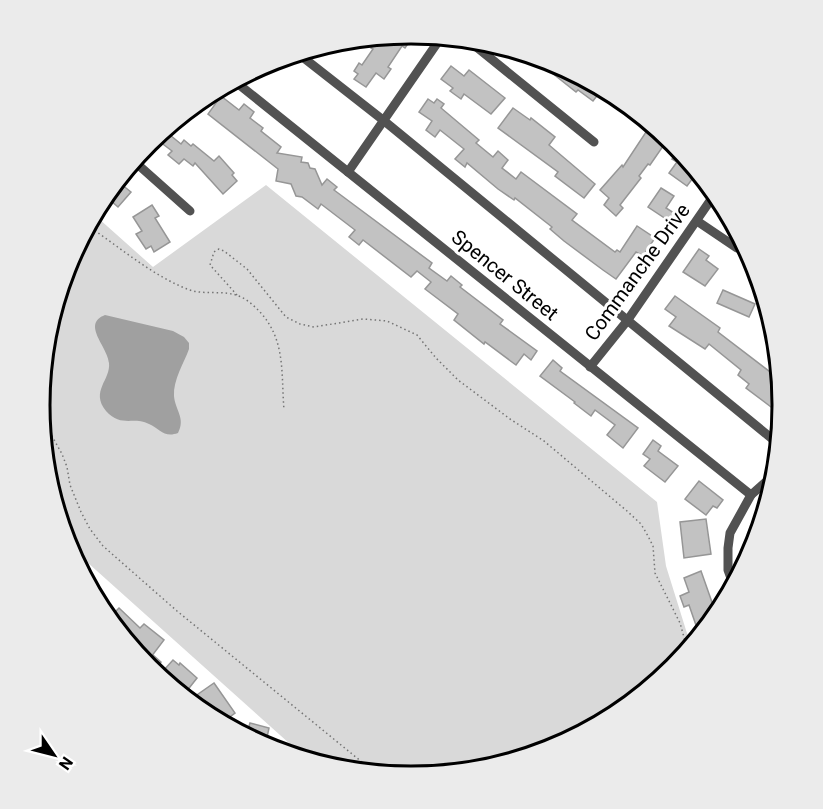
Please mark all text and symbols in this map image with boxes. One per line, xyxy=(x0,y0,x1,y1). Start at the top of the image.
street label: Commanche Drive xyxy=(579,199,695,345)
street label: Spencer Street xyxy=(447,225,563,325)
north arrow xyxy=(24,725,84,785)
text: N xyxy=(55,753,77,773)

